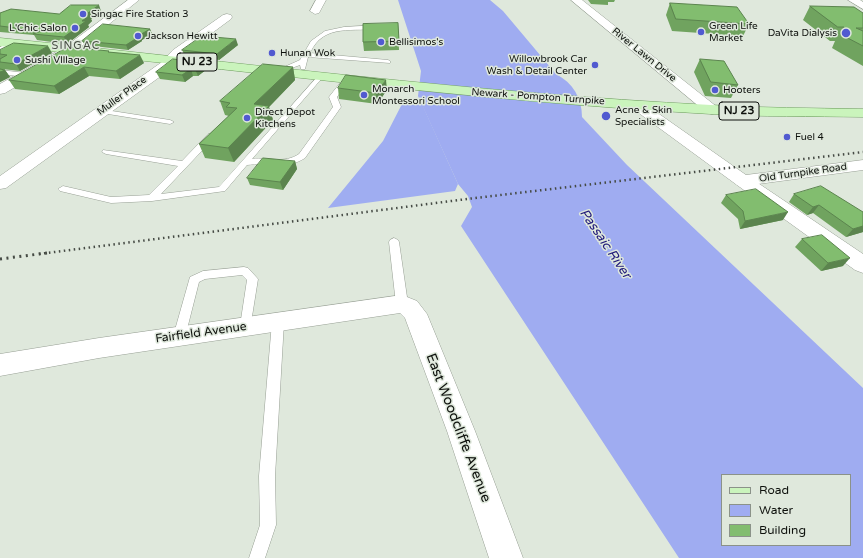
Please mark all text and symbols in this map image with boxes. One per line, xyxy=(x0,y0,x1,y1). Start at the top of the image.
place label: Singac Fire Station 3 xyxy=(91,8,189,20)
marker: Singac Fire Station 3 xyxy=(78,9,88,19)
place label: Green Life Market xyxy=(709,20,758,44)
place label: L'Chic Salon xyxy=(9,22,67,34)
marker: L'Chic Salon xyxy=(70,23,80,33)
street label: River Lawn Drive xyxy=(609,25,679,85)
marker: Green Life Market xyxy=(696,27,706,37)
place label: DaVita Dialysis xyxy=(768,27,837,39)
marker: DaVita Dialysis xyxy=(840,27,852,39)
place label: Jackson Hewitt xyxy=(146,30,218,42)
marker: Jackson Hewitt xyxy=(133,31,143,41)
place label: Bellisimos's xyxy=(389,36,443,48)
marker: Bellisimos's xyxy=(376,37,386,47)
district label: SINGAC xyxy=(52,39,100,53)
place label: Hunan Wok xyxy=(280,47,335,59)
marker: Hunan Wok xyxy=(267,48,277,58)
road number: NJ 23 xyxy=(177,53,217,71)
place label: Willowbrook Car Wash & Detail Center xyxy=(487,53,587,76)
place label: Sushi VIllage xyxy=(25,54,85,66)
marker: Sushi VIllage xyxy=(12,55,22,65)
marker: Willowbrook Car Wash & Detail Center xyxy=(590,60,600,70)
street label: Muller Place xyxy=(95,74,149,118)
place label: Monarch Montessori School xyxy=(372,83,460,106)
place label: Hooters xyxy=(723,84,761,96)
marker: Hooters xyxy=(710,85,720,95)
street label: Newark - Pompton Turnpike xyxy=(471,86,605,108)
marker: Monarch Montessori School xyxy=(359,90,369,100)
road number: NJ 23 xyxy=(719,102,759,120)
place label: Acne & Skin Specialists xyxy=(615,104,672,128)
place label: Direct Depot Kitchens xyxy=(255,106,315,130)
marker: Acne & Skin Specialists xyxy=(600,110,612,122)
marker: Direct Depot Kitchens xyxy=(242,113,252,123)
place label: Fuel 4 xyxy=(795,131,824,143)
marker: Fuel 4 xyxy=(782,132,792,142)
street label: Old Turnpike Road xyxy=(758,161,848,185)
water label: Passaic River xyxy=(576,206,634,282)
street label: Fairfield Avenue xyxy=(155,319,247,347)
street label: East Woodcliffe Avenue xyxy=(422,351,494,505)
legend xyxy=(721,474,851,546)
text: Road xyxy=(759,483,789,497)
text: Water xyxy=(759,503,793,517)
text: Building xyxy=(759,523,806,537)

